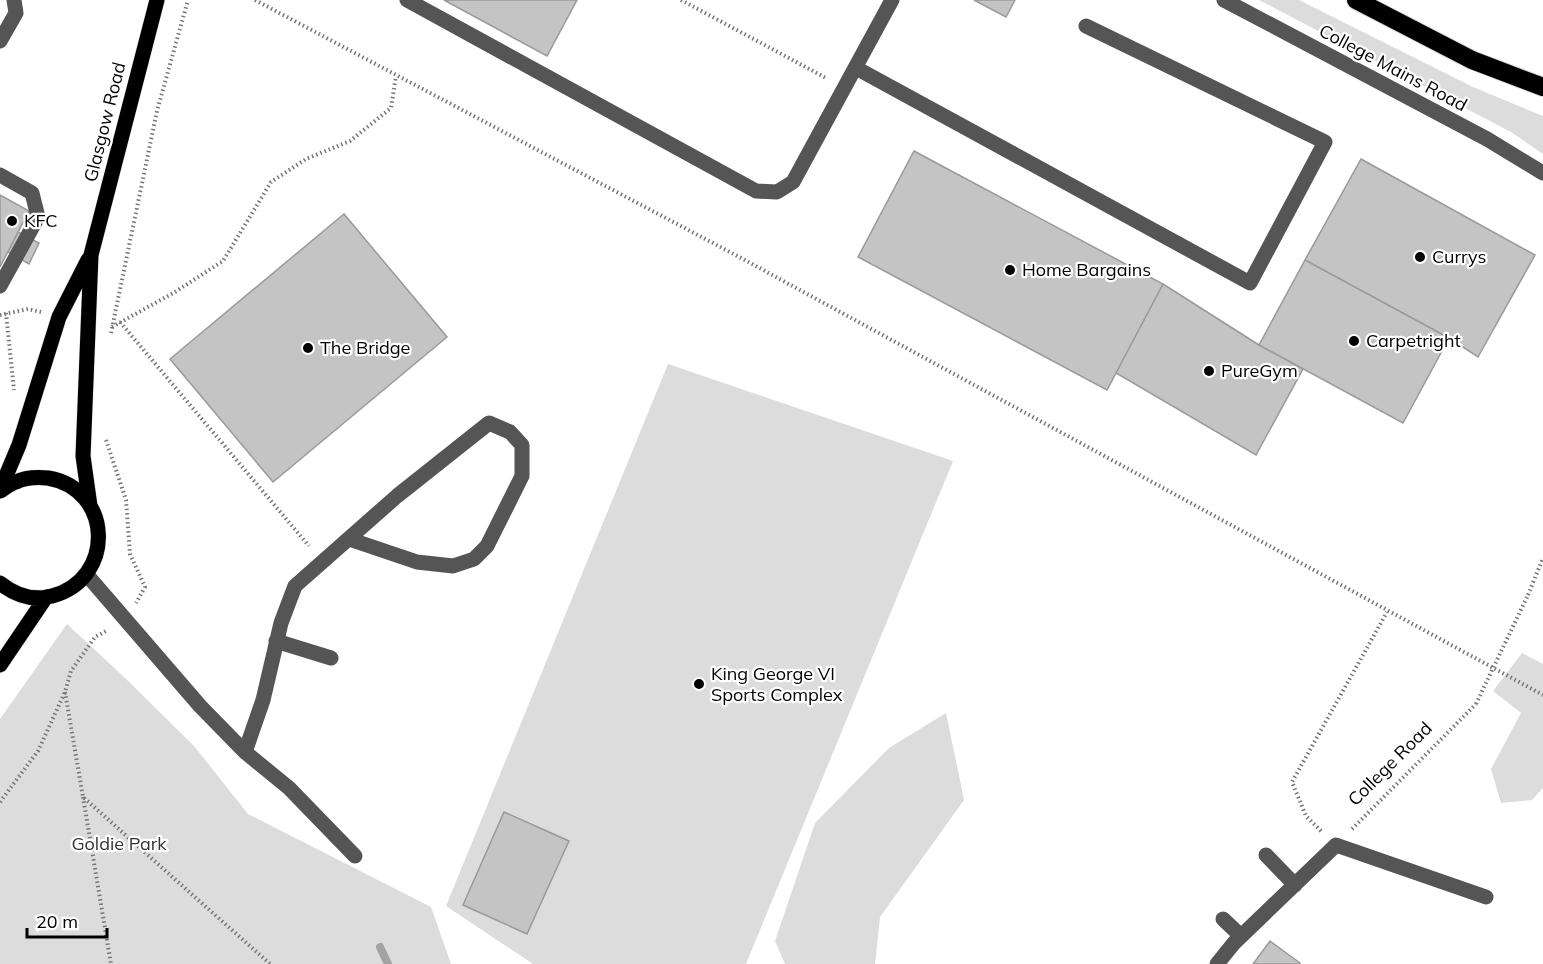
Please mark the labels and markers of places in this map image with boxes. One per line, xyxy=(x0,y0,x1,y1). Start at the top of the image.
place label: KFC xyxy=(24,209,58,232)
marker: KFC xyxy=(5,214,19,228)
place label: Currys xyxy=(1432,245,1486,268)
marker: Currys xyxy=(1413,250,1427,264)
place label: Home Bargains xyxy=(1022,258,1151,281)
marker: Home Bargains xyxy=(1003,263,1017,277)
place label: Carpetright xyxy=(1366,329,1461,352)
marker: Carpetright xyxy=(1347,334,1361,348)
place label: The Bridge xyxy=(320,336,410,359)
marker: The Bridge xyxy=(301,341,315,355)
place label: PureGym xyxy=(1221,359,1298,382)
marker: PureGym xyxy=(1202,364,1216,378)
place label: King George VI Sports Complex xyxy=(711,662,843,706)
marker: King George VI Sports Complex xyxy=(692,677,706,691)

